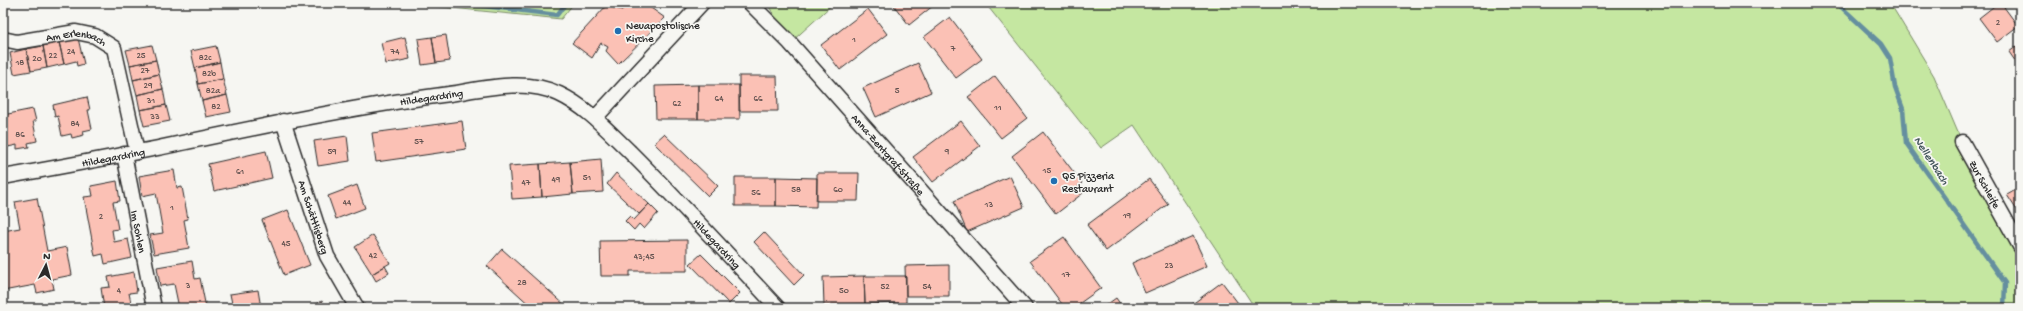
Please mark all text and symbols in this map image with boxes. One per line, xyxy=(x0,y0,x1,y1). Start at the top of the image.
house number: 2 xyxy=(1996,18,2001,29)
place label: Neuapostolische Kirche xyxy=(626,21,700,46)
marker: Neuapostolische Kirche xyxy=(613,26,623,36)
street label: Am Erlenbach xyxy=(45,28,108,50)
house number: 1 xyxy=(851,35,856,46)
house number: 7 xyxy=(950,44,956,55)
house number: 24 xyxy=(67,47,76,58)
house number: 74 xyxy=(390,47,400,58)
house number: 22 xyxy=(49,51,58,62)
house number: 25 xyxy=(136,51,146,62)
house number: 82c xyxy=(199,53,212,64)
house number: 20 xyxy=(32,54,42,65)
house number: 18 xyxy=(15,58,24,69)
house number: 27 xyxy=(140,66,150,77)
house number: 82b xyxy=(202,69,216,80)
house number: 29 xyxy=(144,81,153,92)
house number: 82a xyxy=(206,86,221,97)
house number: 5 xyxy=(895,86,900,97)
street label: Hildegardring xyxy=(399,88,464,109)
house number: 64 xyxy=(715,94,724,105)
house number: 66 xyxy=(753,94,763,105)
house number: 31 xyxy=(146,96,156,107)
house number: 62 xyxy=(673,99,682,110)
house number: 82 xyxy=(211,102,221,113)
house number: 11 xyxy=(993,103,1002,114)
house number: 33 xyxy=(149,112,160,123)
street label: Anna-Zentgraf-Straße xyxy=(848,112,926,199)
house number: 84 xyxy=(70,119,80,130)
house number: 86 xyxy=(15,130,25,141)
water label: Nellenbach xyxy=(1910,134,1951,188)
house number: 57 xyxy=(414,137,424,148)
street label: Hildegardring xyxy=(81,147,146,171)
house number: 59 xyxy=(327,147,337,158)
house number: 9 xyxy=(944,147,950,158)
street label: Zur Schleife xyxy=(1965,159,2002,211)
house number: 15 xyxy=(1042,166,1051,177)
house number: 61 xyxy=(236,167,244,178)
place label: Q5 Pizzeria Restaurant xyxy=(1062,171,1115,196)
house number: 51 xyxy=(583,173,592,184)
house number: 49 xyxy=(552,175,561,186)
marker: Q5 Pizzeria Restaurant xyxy=(1049,176,1059,186)
house number: 47 xyxy=(522,178,531,189)
street label: Am Schättlisberg xyxy=(295,179,330,256)
house number: 58 xyxy=(791,185,801,196)
house number: 60 xyxy=(833,185,843,196)
house number: 56 xyxy=(751,188,761,199)
house number: 44 xyxy=(343,198,352,209)
house number: 13 xyxy=(984,200,993,211)
house number: 1 xyxy=(169,203,174,214)
street label: Im Sohlen xyxy=(127,210,147,255)
house number: 19 xyxy=(1122,211,1132,222)
house number: 2 xyxy=(99,212,104,223)
street label: Hildegardring xyxy=(690,217,742,272)
house number: 45 xyxy=(282,239,291,250)
north arrow xyxy=(26,245,66,285)
text: N xyxy=(43,251,51,263)
house number: 42 xyxy=(369,251,378,262)
house number: 43;45 xyxy=(634,252,655,263)
house number: 23 xyxy=(1164,261,1174,272)
house number: 17 xyxy=(1061,270,1070,281)
house number: 28 xyxy=(517,278,527,289)
house number: 3 xyxy=(185,281,191,292)
house number: 52 xyxy=(880,282,890,293)
house number: 54 xyxy=(923,282,932,293)
house number: 4 xyxy=(117,286,122,297)
house number: 50 xyxy=(839,286,849,297)

